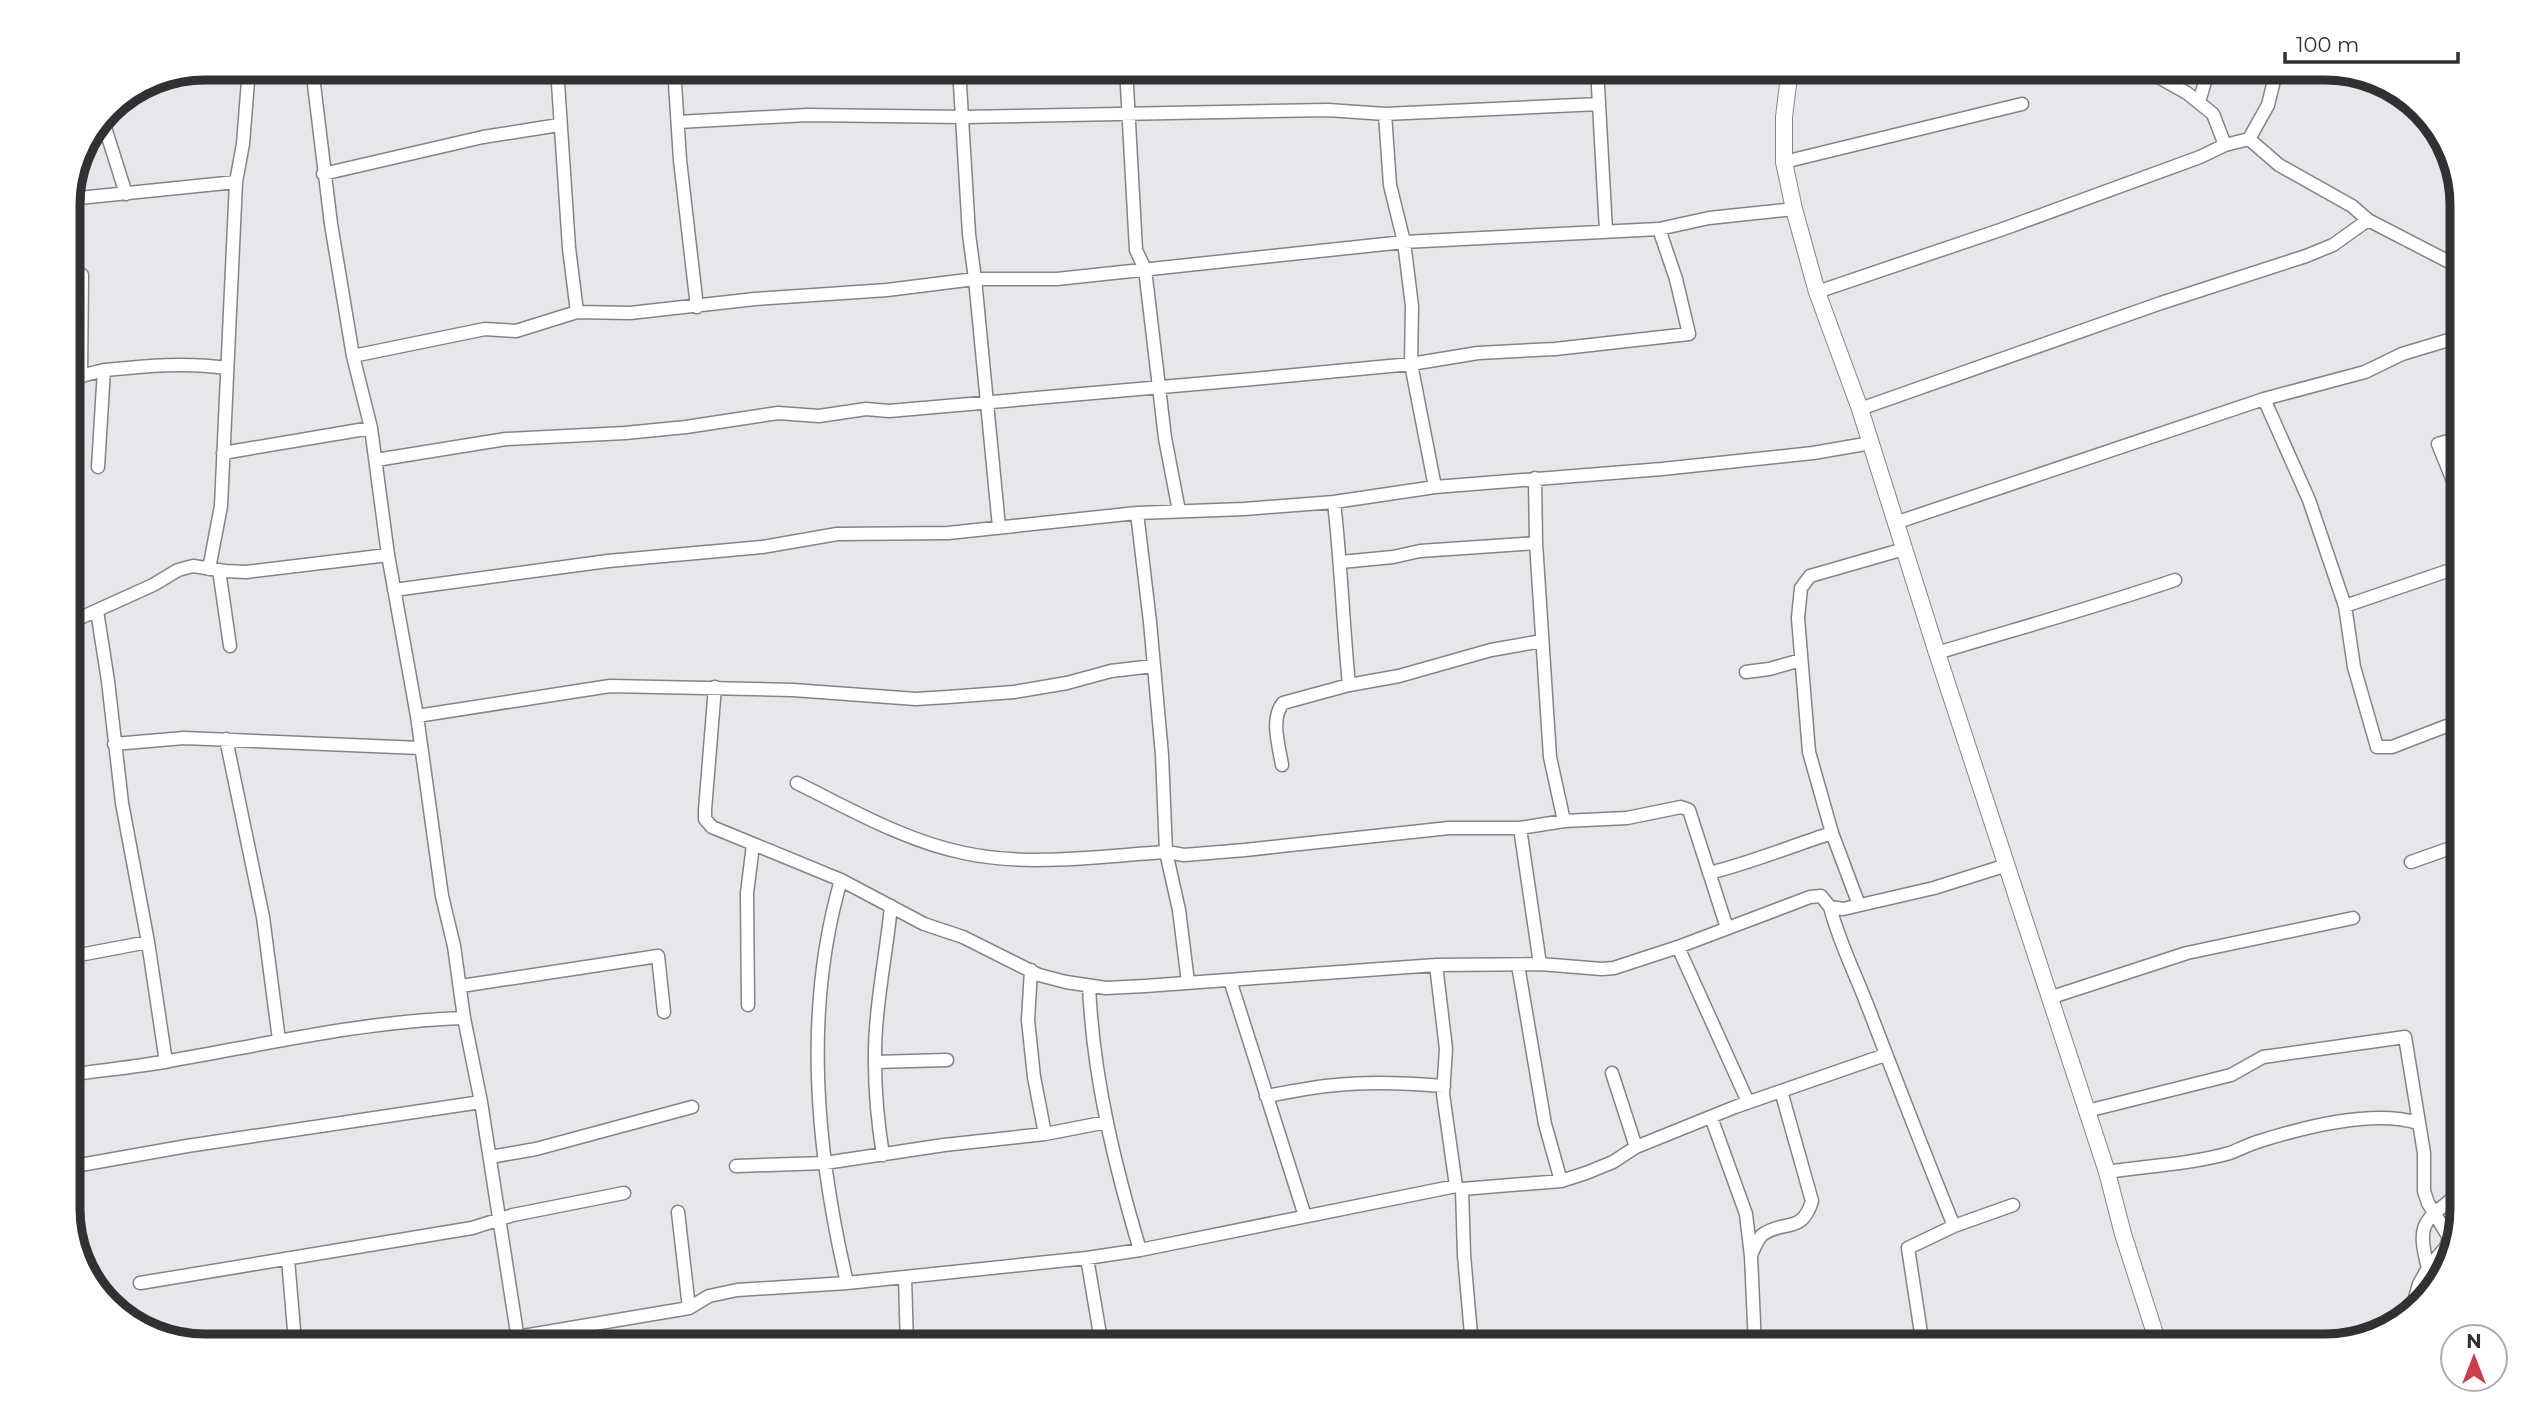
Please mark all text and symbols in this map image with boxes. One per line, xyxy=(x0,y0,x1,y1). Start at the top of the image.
scale bar xyxy=(2285,21,2458,65)
text: 100 m xyxy=(2296,32,2359,57)
north arrow xyxy=(2439,1323,2509,1393)
text: N xyxy=(2466,1330,2482,1353)

